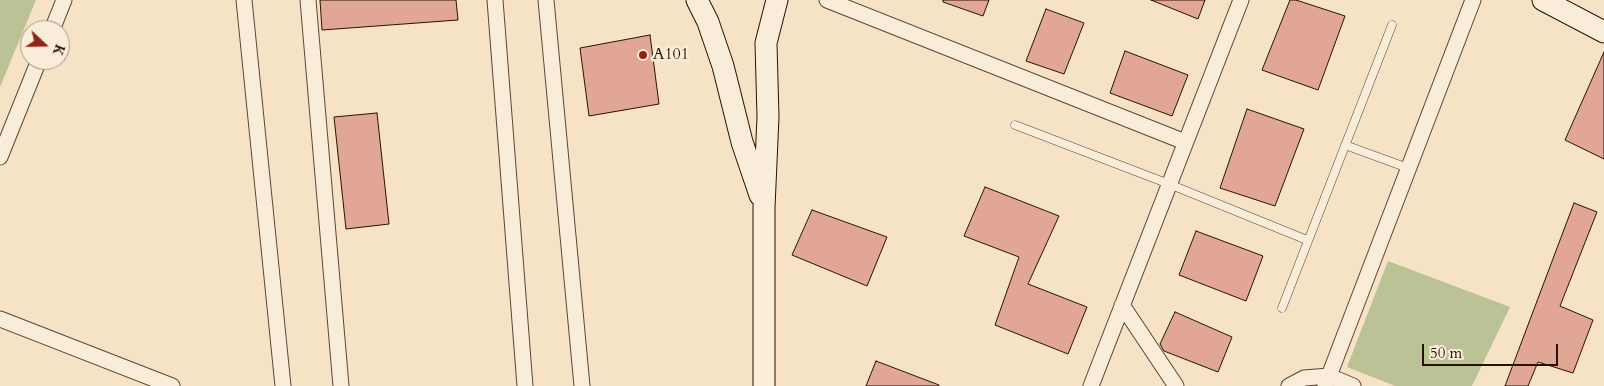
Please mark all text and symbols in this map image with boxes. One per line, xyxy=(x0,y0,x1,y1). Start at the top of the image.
north arrow xyxy=(20,20,70,70)
text: K xyxy=(48,41,69,59)
place label: A101 xyxy=(653,45,689,65)
marker: A101 xyxy=(637,49,649,61)
scale bar xyxy=(1424,334,1560,366)
text: 50 m xyxy=(1430,343,1462,363)

